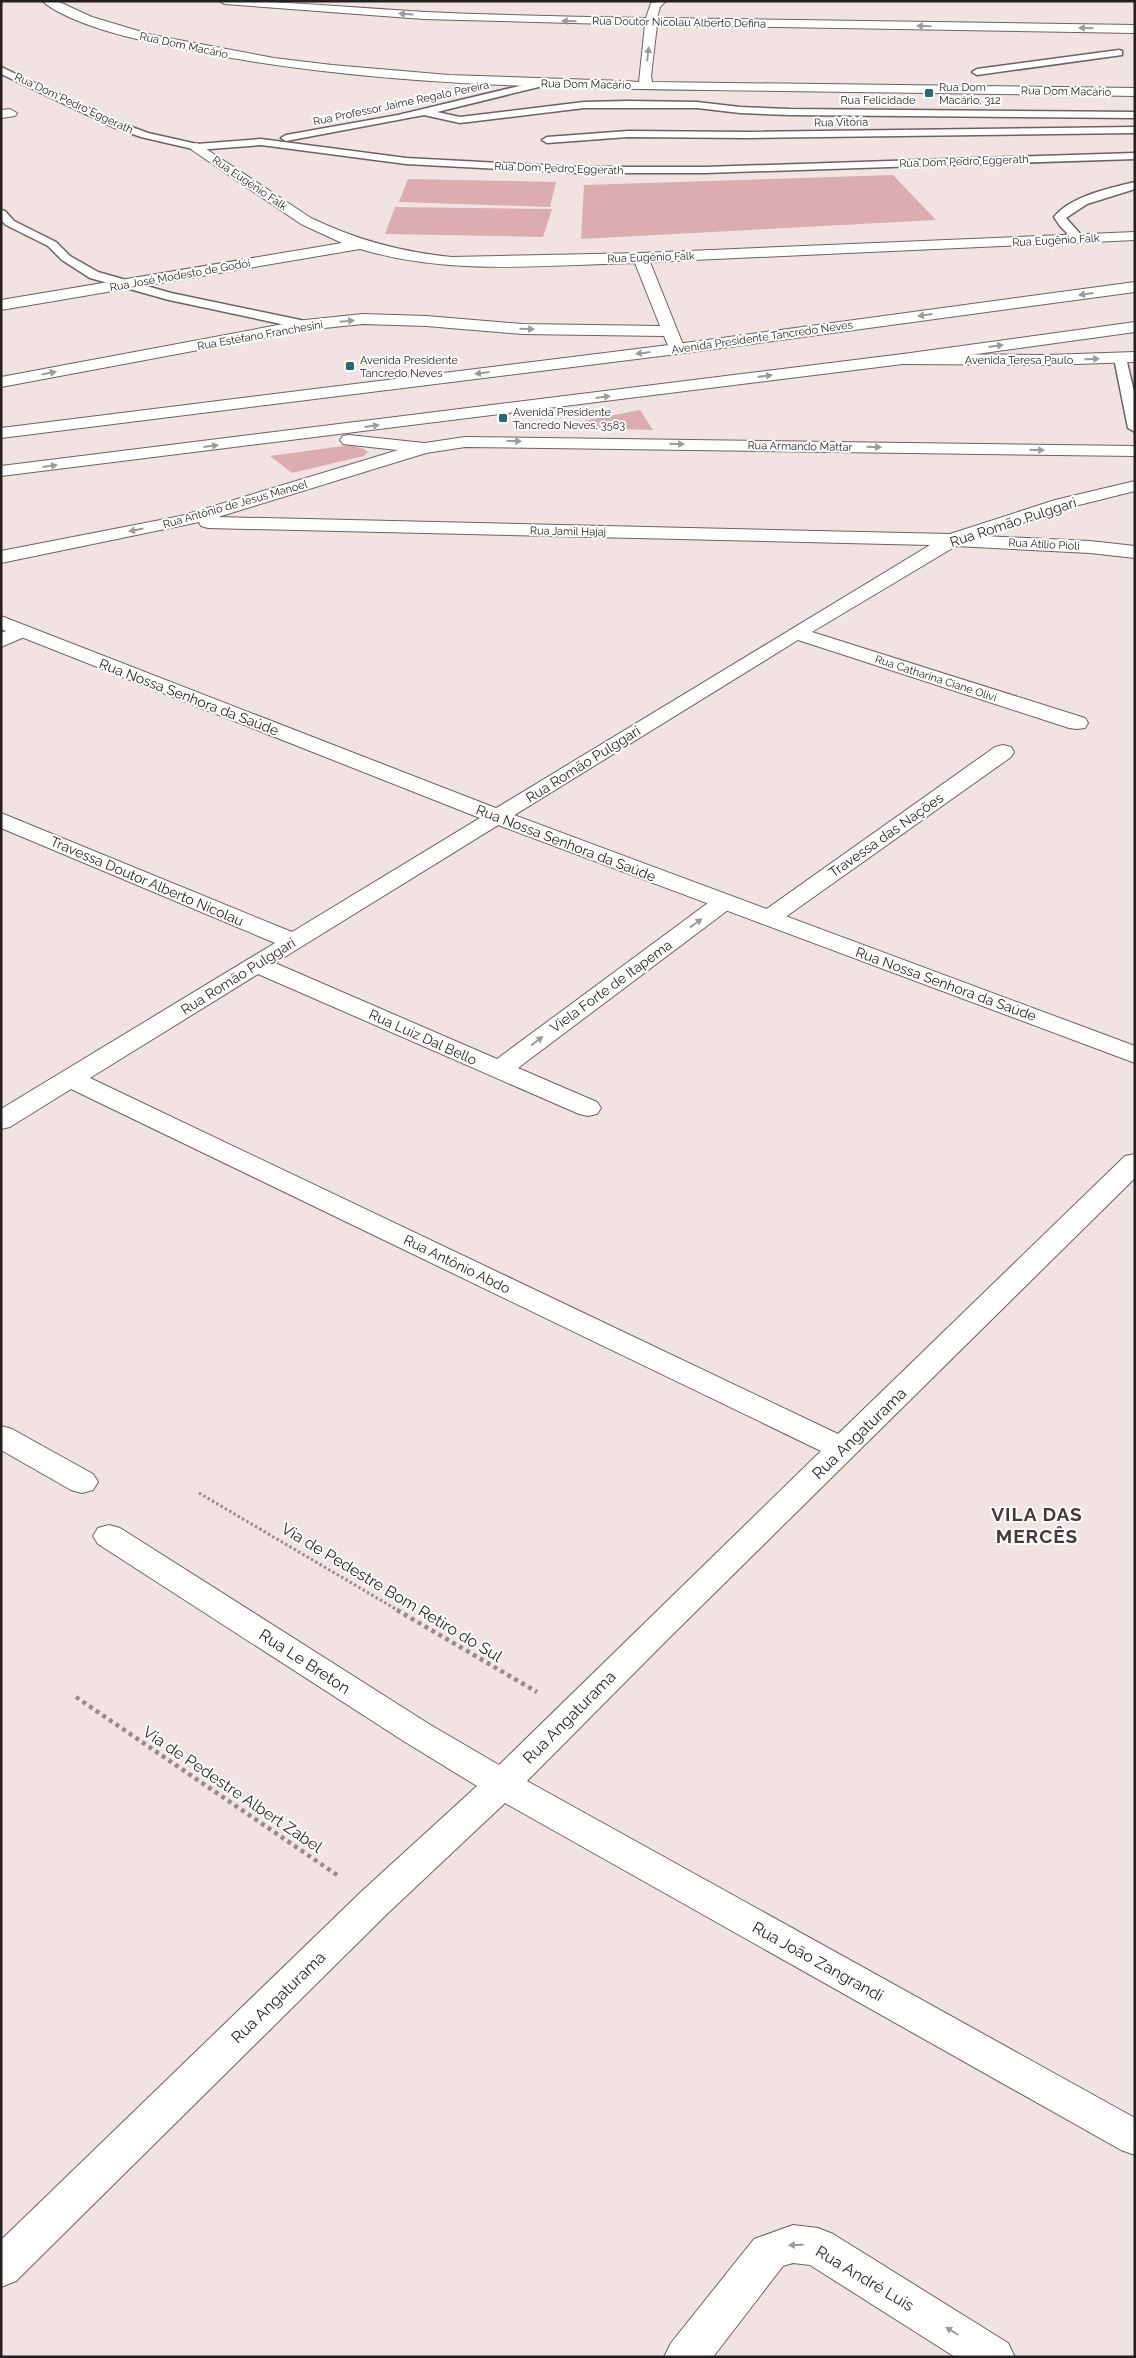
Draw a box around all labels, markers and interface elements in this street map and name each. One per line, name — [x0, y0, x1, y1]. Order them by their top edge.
one-way arrow — [398, 10, 414, 18]
street label: Rua Doutor Nicolau Alberto Defina — [592, 14, 766, 31]
one-way arrow — [560, 16, 576, 24]
one-way arrow — [915, 22, 931, 30]
one-way arrow — [1078, 24, 1094, 32]
street label: Rua Dom Macário — [138, 30, 230, 61]
one-way arrow — [644, 45, 652, 61]
street label: Rua Dom Pedro Eggerath — [12, 70, 135, 137]
street label: Rua Dom Macário — [541, 77, 632, 92]
street label: Rua Professor Jaime Regalo Pereira — [312, 78, 490, 129]
place label: Rua Dom Macário, 312 — [939, 81, 1001, 107]
street label: Rua Dom Macário — [1021, 84, 1112, 99]
marker: Rua Dom Macário, 312 — [923, 87, 935, 99]
street label: Rua Felicidade — [841, 94, 916, 107]
street label: Rua Vitória — [814, 116, 868, 129]
street label: Rua Dom Pedro Eggerath — [899, 153, 1029, 170]
street label: Rua Eugênio Falk — [210, 154, 290, 213]
street label: Rua Dom Pedro Eggerath — [494, 160, 624, 177]
street label: Rua Eugênio Falk — [1012, 232, 1100, 249]
street label: Rua Eugênio Falk — [607, 249, 695, 266]
street label: Rua José Modesto de Godói — [109, 257, 251, 294]
one-way arrow — [1078, 290, 1094, 298]
one-way arrow — [917, 312, 933, 320]
one-way arrow — [339, 317, 355, 325]
street label: Rua Estéfano Franchesini — [196, 318, 324, 353]
street label: Avenida Presidente Tancredo Neves — [671, 318, 854, 357]
one-way arrow — [519, 326, 535, 334]
one-way arrow — [988, 342, 1004, 350]
one-way arrow — [635, 349, 651, 357]
place label: Avenida Presidente Tancredo Neves — [360, 354, 459, 380]
street label: Avenida Teresa Paulo — [965, 354, 1074, 367]
one-way arrow — [1084, 355, 1100, 363]
marker: Avenida Presidente Tancredo Neves — [344, 360, 356, 372]
one-way arrow — [42, 368, 58, 376]
one-way arrow — [473, 369, 489, 377]
one-way arrow — [758, 372, 774, 380]
one-way arrow — [595, 392, 611, 400]
place label: Avenida Presidente Tancredo Neves, 3583 — [513, 406, 625, 432]
marker: Avenida Presidente Tancredo Neves, 3583 — [497, 412, 509, 424]
one-way arrow — [365, 422, 381, 430]
one-way arrow — [506, 438, 522, 446]
street label: Rua Armando Mattar — [747, 439, 853, 454]
one-way arrow — [669, 440, 685, 448]
one-way arrow — [203, 442, 219, 450]
one-way arrow — [866, 443, 882, 451]
one-way arrow — [1029, 446, 1045, 454]
one-way arrow — [42, 462, 58, 470]
street label: Rua Antônio de Jesus Manoel — [161, 478, 309, 531]
street label: Rua Romão Pulggari — [948, 494, 1078, 550]
street label: Rua Jamil Hajaj — [530, 524, 606, 539]
one-way arrow — [128, 527, 144, 535]
street label: Rua Atilio Pioli — [1008, 536, 1080, 553]
street label: Rua Catharina Ciane Olivi — [873, 653, 998, 704]
street label: Rua Nossa Senhora da Saúde — [97, 655, 281, 739]
street label: Rua Romão Pulggari — [523, 722, 643, 806]
street label: Travessa das Nações — [826, 789, 946, 880]
street label: Rua Nossa Senhora da Saúde — [474, 801, 658, 885]
street label: Travessa Doutor Alberto Nicolau — [48, 833, 246, 929]
one-way arrow — [689, 918, 703, 928]
street label: Rua Romão Pulggari — [178, 934, 298, 1018]
street label: Viela Forte de Itapema — [547, 936, 675, 1036]
street label: Rua Nossa Senhora da Saúde — [854, 944, 1038, 1024]
street label: Rua Luiz Dal Bello — [367, 1006, 479, 1068]
one-way arrow — [530, 1035, 543, 1046]
street label: Rua Antônio Abdo — [401, 1231, 513, 1297]
street label: Rua Angaturama — [808, 1384, 910, 1483]
district label: VILA DAS MERCÊS — [991, 1503, 1083, 1547]
street label: Via de Pedestre Bom Retiro do Sul — [278, 1519, 506, 1666]
street label: Rua Le Breton — [256, 1625, 354, 1698]
street label: Rua Angaturama — [519, 1667, 620, 1768]
street label: Via de Pedestre Albert Zabel — [139, 1722, 327, 1857]
street label: Rua João Zangrandi — [749, 1918, 887, 2005]
street label: Rua Angaturama — [227, 1948, 329, 2047]
one-way arrow — [788, 2242, 804, 2250]
street label: Rua André Luis — [812, 2242, 917, 2315]
one-way arrow — [945, 2326, 959, 2336]

